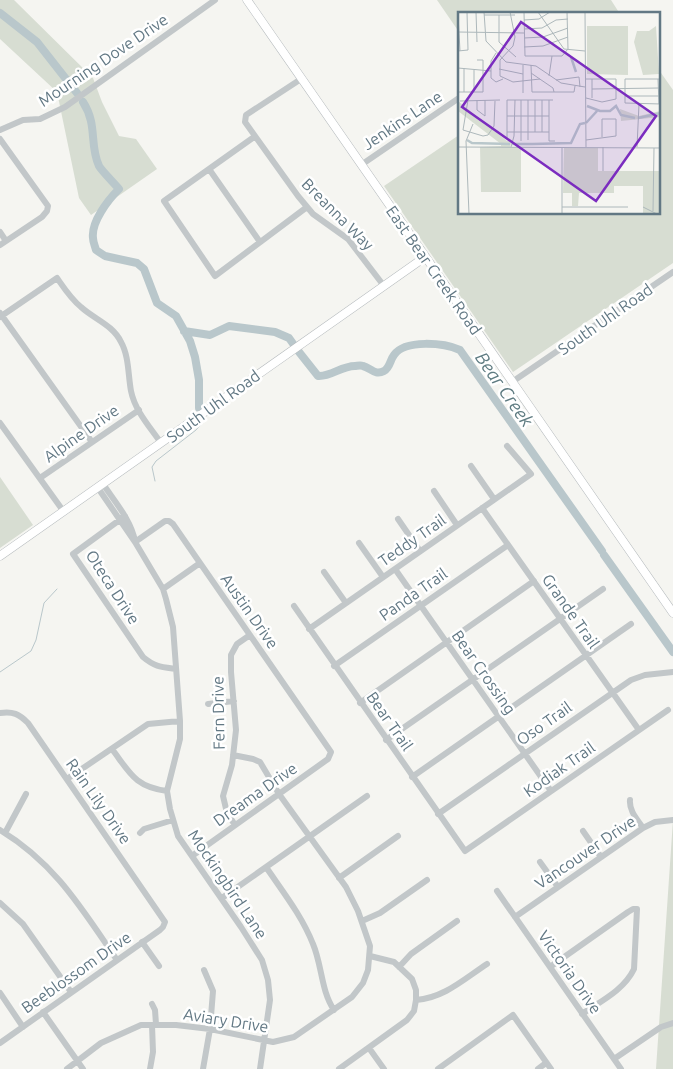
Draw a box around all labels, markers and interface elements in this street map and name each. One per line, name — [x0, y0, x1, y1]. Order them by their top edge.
street label: Mourning Dove Drive — [35, 10, 171, 110]
inset map — [458, 12, 660, 215]
street label: Jenkins Lane — [359, 87, 445, 153]
street label: Breanna Way — [298, 174, 378, 254]
street label: East Bear Creek Road — [383, 202, 485, 338]
street label: South Uhl Road — [554, 280, 656, 358]
water label: Bear Creek — [472, 348, 538, 431]
street label: South Uhl Road — [163, 366, 263, 446]
street label: Alpine Drive — [40, 401, 122, 465]
street label: Teddy Trail — [375, 510, 449, 570]
street label: Oteca Drive — [82, 547, 144, 627]
street label: Panda Trail — [376, 564, 450, 624]
street label: Austin Drive — [218, 570, 282, 652]
street label: Grande Trail — [539, 570, 603, 652]
street label: Bear Crossing — [448, 627, 520, 717]
street label: Fern Drive — [208, 676, 228, 750]
street label: Bear Trail — [363, 688, 417, 754]
street label: Oso Trail — [513, 698, 575, 748]
street label: Kodiak Trail — [520, 738, 598, 800]
street label: Rain Lily Drive — [63, 755, 135, 847]
street label: Dreama Drive — [210, 759, 300, 829]
street label: Vancouver Drive — [531, 812, 639, 892]
street label: Mockingbird Lane — [185, 826, 271, 942]
street label: Victoria Drive — [535, 927, 605, 1017]
street label: Beeblossom Drive — [18, 928, 134, 1016]
street label: Aviary Drive — [182, 1004, 270, 1036]

